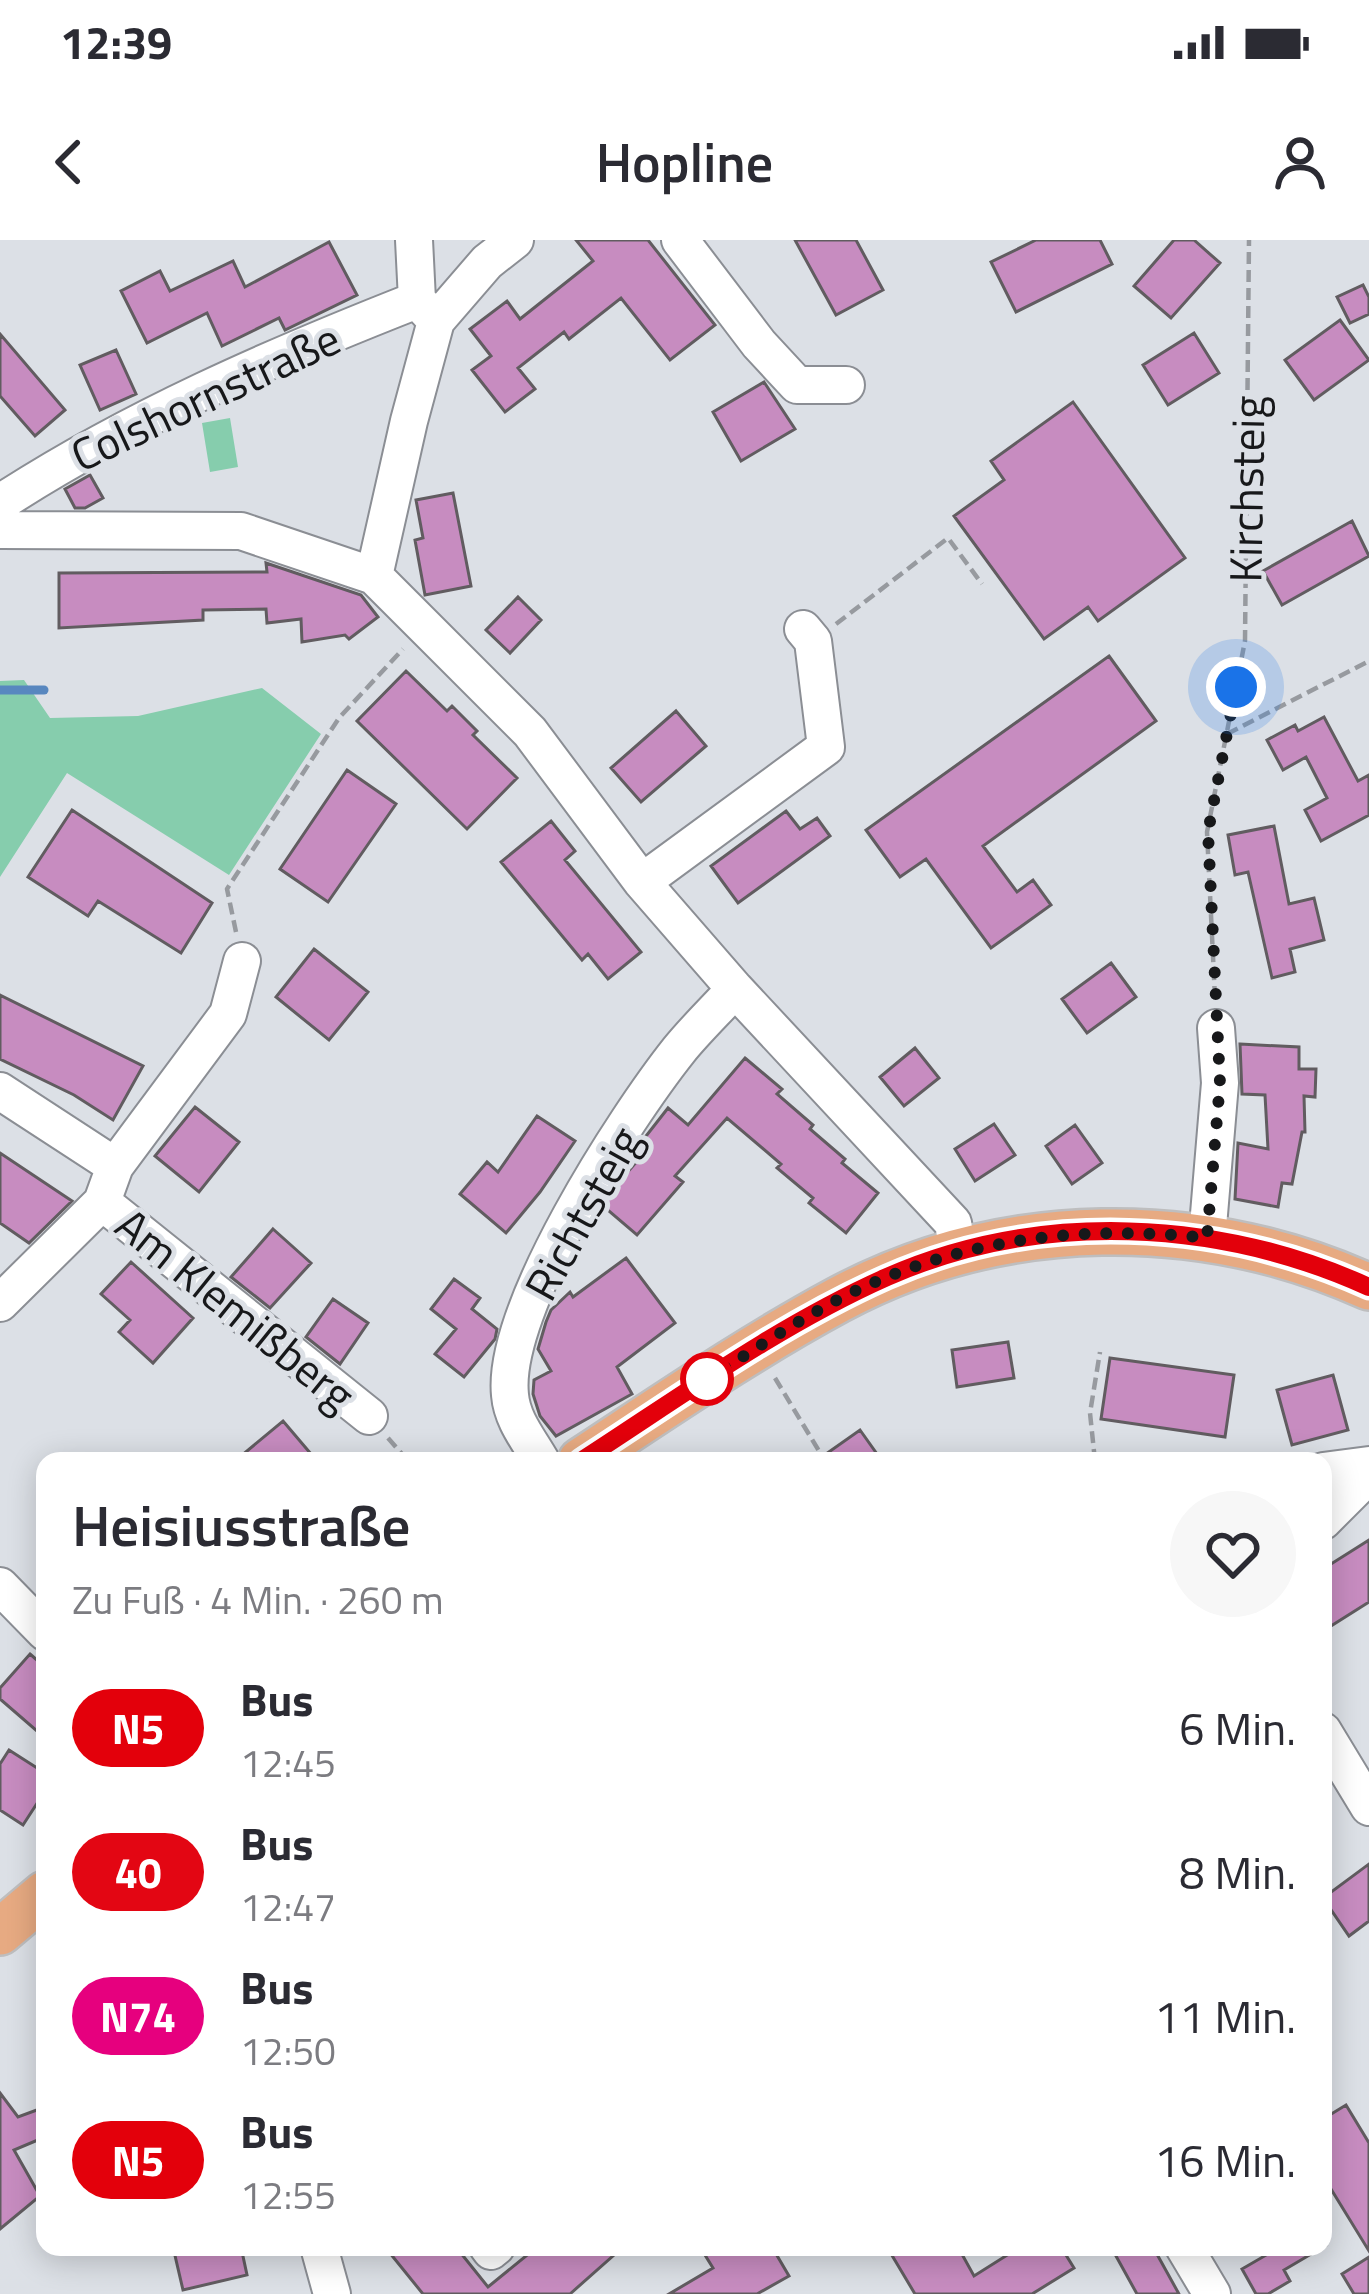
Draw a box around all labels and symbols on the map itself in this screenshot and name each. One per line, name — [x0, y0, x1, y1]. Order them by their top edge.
street label: Colshornstraße — [59, 304, 351, 488]
street label: Kirchsteig — [1210, 395, 1282, 583]
your location — [1206, 657, 1266, 717]
street label: Richtsteig — [506, 1114, 658, 1312]
street label: Am Klemißberg — [101, 1191, 371, 1427]
unlabelled marker — [682, 1354, 732, 1404]

